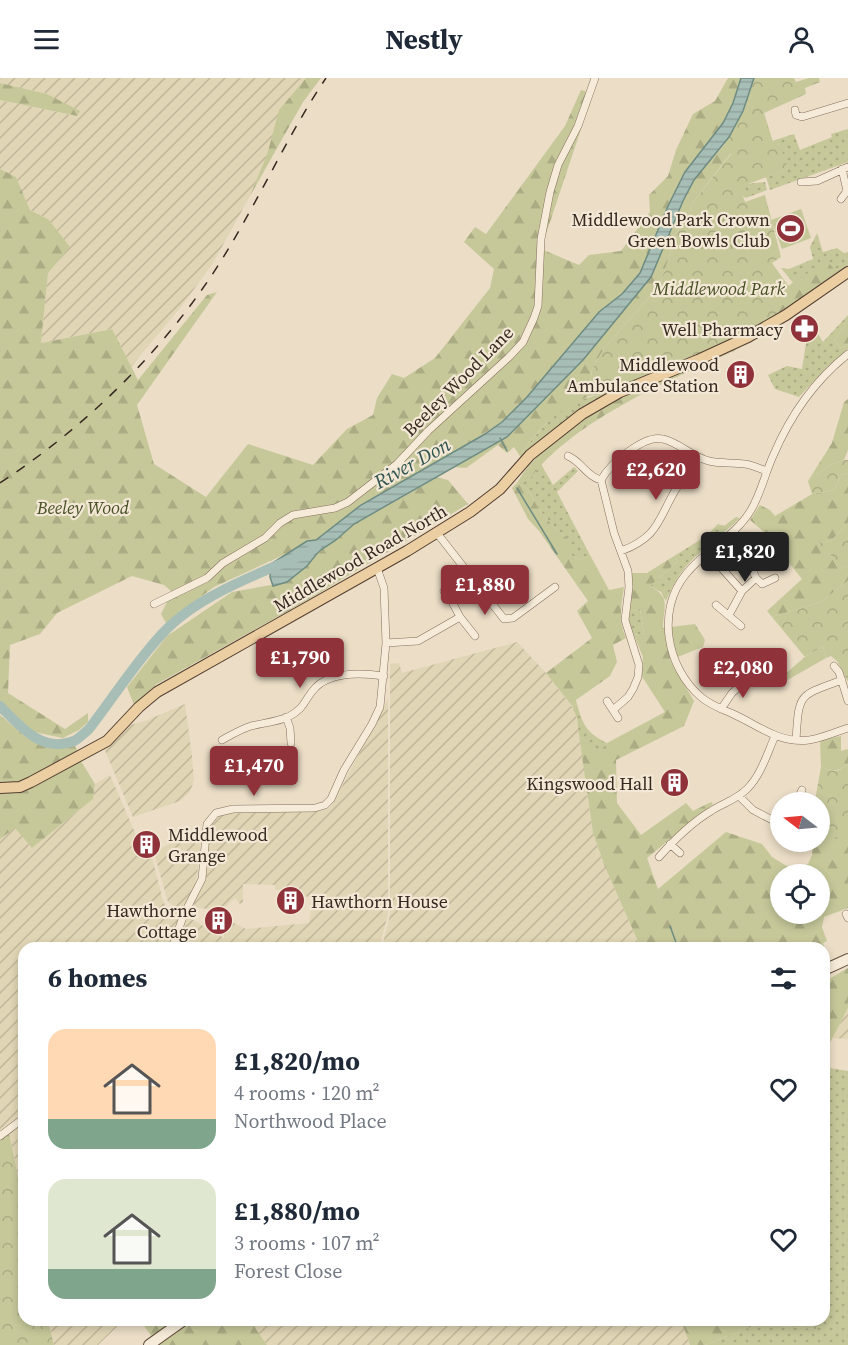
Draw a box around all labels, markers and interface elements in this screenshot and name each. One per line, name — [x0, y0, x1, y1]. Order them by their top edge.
text: Nestly — [385, 21, 463, 58]
icon: menu — [30, 23, 63, 56]
icon: person — [785, 23, 818, 56]
place label: Middlewood Park Crown Green Bowls Club — [572, 207, 770, 253]
sports icon: Middlewood Park Crown Green Bowls Club — [775, 213, 807, 245]
park label: Middlewood Park — [652, 276, 786, 301]
pharmacy icon: Well Pharmacy — [788, 313, 820, 345]
place label: Well Pharmacy — [662, 317, 784, 342]
street label: Beeley Wood Lane — [397, 320, 519, 442]
place label: Middlewood Ambulance Station — [567, 352, 719, 398]
building icon: Middlewood Ambulance Station — [724, 358, 756, 390]
water label: River Don — [368, 430, 456, 496]
pin: £2,620 — [607, 450, 705, 501]
text: £2,620 — [626, 455, 686, 483]
park label: Beeley Wood — [36, 495, 130, 520]
street label: Middlewood Road North — [269, 498, 451, 618]
pin: £1,820 — [696, 532, 794, 583]
text: £1,820 — [715, 537, 775, 565]
pin: £1,880 — [436, 565, 534, 616]
text: £1,880 — [455, 570, 515, 598]
pin: £1,790 — [251, 638, 349, 689]
text: £1,790 — [270, 643, 330, 671]
pin: £2,080 — [694, 648, 792, 699]
text: £2,080 — [713, 653, 773, 681]
pin: £1,470 — [205, 746, 303, 797]
text: £1,470 — [224, 751, 284, 779]
building icon: Kingswood Hall — [658, 767, 690, 799]
place label: Kingswood Hall — [526, 771, 653, 796]
north arrow — [770, 792, 830, 852]
map controls — [770, 792, 830, 924]
place label: Middlewood Grange — [168, 822, 268, 868]
building icon: Middlewood Grange — [131, 828, 163, 860]
button: locate — [770, 864, 830, 924]
building icon: Hawthorn House — [274, 885, 306, 917]
place label: Hawthorn House — [311, 889, 448, 914]
place label: Hawthorne Cottage — [106, 898, 197, 944]
building icon: Hawthorne Cottage — [202, 904, 234, 936]
text: 6 homes — [48, 960, 147, 996]
icon: filters — [767, 962, 800, 995]
text: £1,820/mo — [234, 1043, 360, 1079]
icon: home — [96, 1053, 168, 1125]
icon: heart — [767, 1073, 800, 1106]
text: 4 rooms · 120 m² — [234, 1079, 380, 1107]
text: Northwood Place — [234, 1107, 387, 1135]
text: £1,880/mo — [234, 1193, 360, 1229]
icon: home — [96, 1203, 168, 1275]
icon: heart — [767, 1223, 800, 1256]
text: 3 rooms · 107 m² — [234, 1229, 380, 1257]
text: Forest Close — [234, 1257, 342, 1285]

